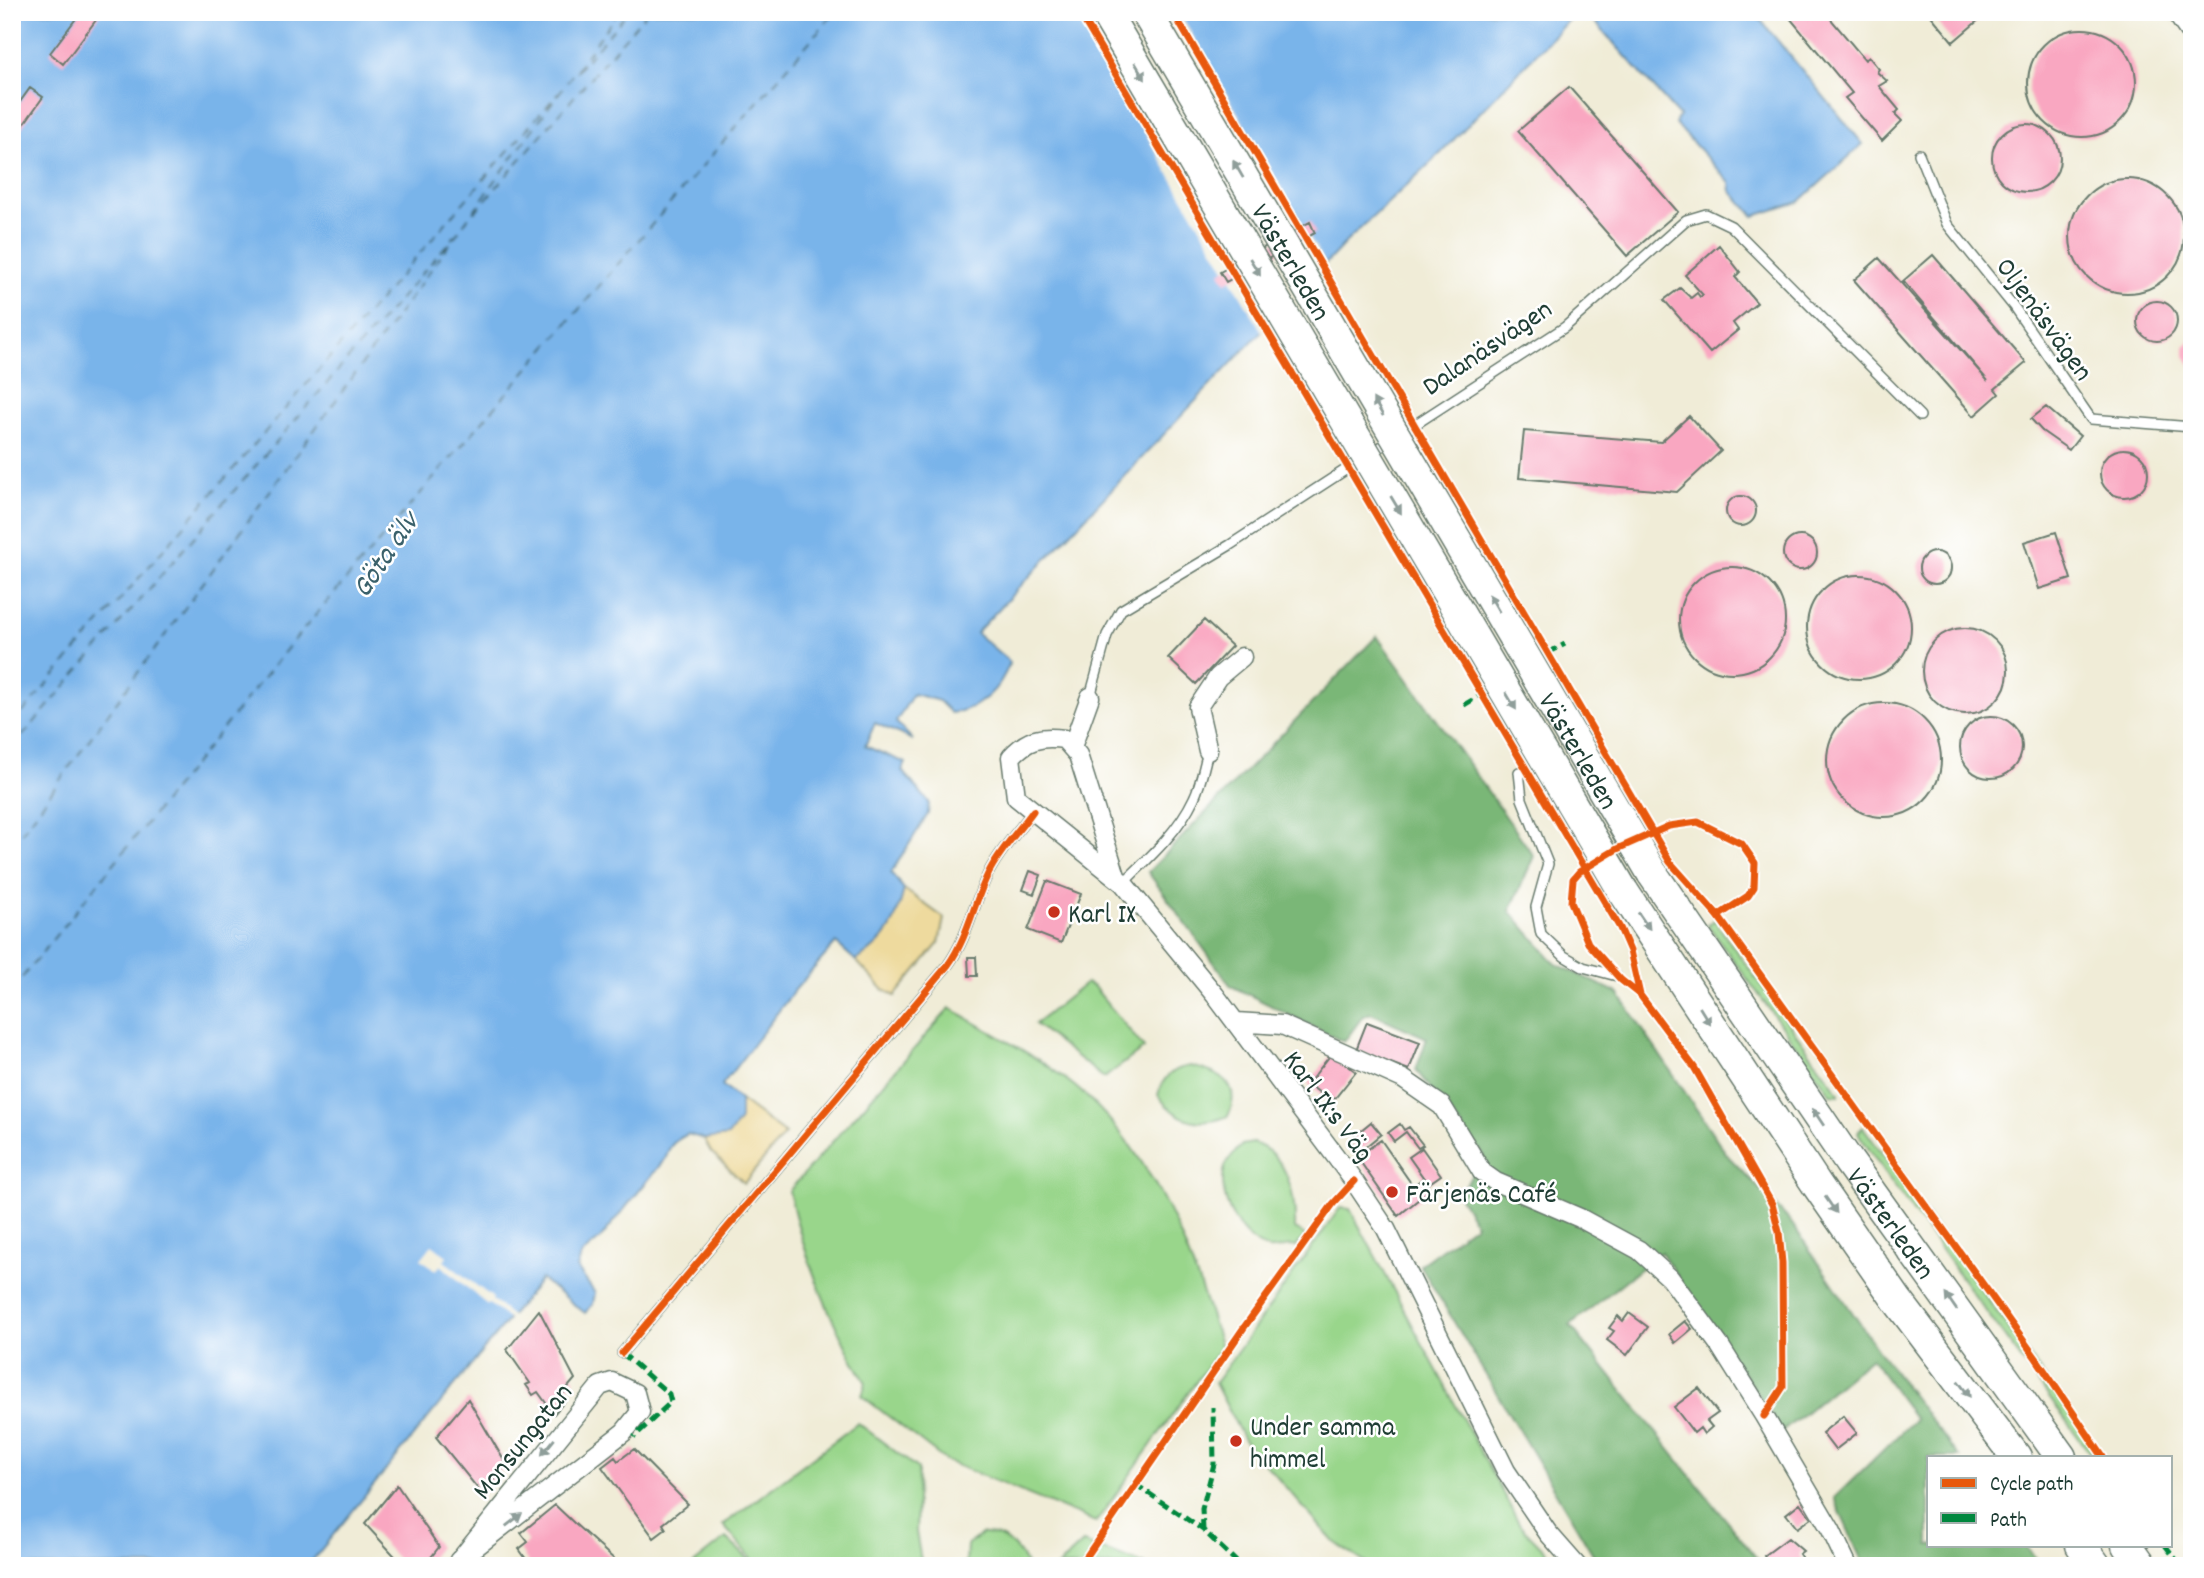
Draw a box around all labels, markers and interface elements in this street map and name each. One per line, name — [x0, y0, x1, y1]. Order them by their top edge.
one-way arrow — [1133, 61, 1145, 81]
one-way arrow — [1232, 159, 1244, 178]
street label: Västerleden — [1238, 198, 1338, 330]
street label: Oljenäsvägen — [1983, 251, 2101, 391]
one-way arrow — [1249, 257, 1261, 277]
street label: Dalanäsvägen — [1416, 292, 1562, 408]
one-way arrow — [1372, 397, 1384, 416]
one-way arrow — [1389, 496, 1402, 515]
water label: Göta älv — [343, 502, 434, 608]
one-way arrow — [1488, 593, 1500, 613]
street label: Västerleden — [1525, 686, 1626, 819]
one-way arrow — [1505, 692, 1517, 711]
place label: Karl IX — [1068, 897, 1136, 937]
marker: Karl IX — [1046, 904, 1062, 920]
one-way arrow — [1637, 912, 1651, 930]
one-way arrow — [1698, 1006, 1711, 1025]
street label: Karl IX:s Väg — [1271, 1044, 1381, 1172]
one-way arrow — [1811, 1108, 1825, 1126]
street label: Västerleden — [1834, 1161, 1942, 1290]
place label: Färjenäs Café — [1406, 1177, 1557, 1217]
marker: Färjenäs Café — [1384, 1184, 1400, 1200]
one-way arrow — [1824, 1196, 1838, 1214]
one-way arrow — [1944, 1293, 1958, 1311]
street label: Monsungatan — [465, 1376, 585, 1510]
one-way arrow — [1957, 1380, 1971, 1398]
place label: Under samma himmel — [1250, 1410, 1396, 1482]
marker: Under samma himmel — [1228, 1433, 1244, 1449]
one-way arrow — [542, 1438, 556, 1456]
legend — [1927, 1456, 2172, 1546]
text: Cycle path — [1990, 1471, 2073, 1501]
text: Path — [1990, 1507, 2027, 1537]
one-way arrow — [505, 1513, 523, 1528]

